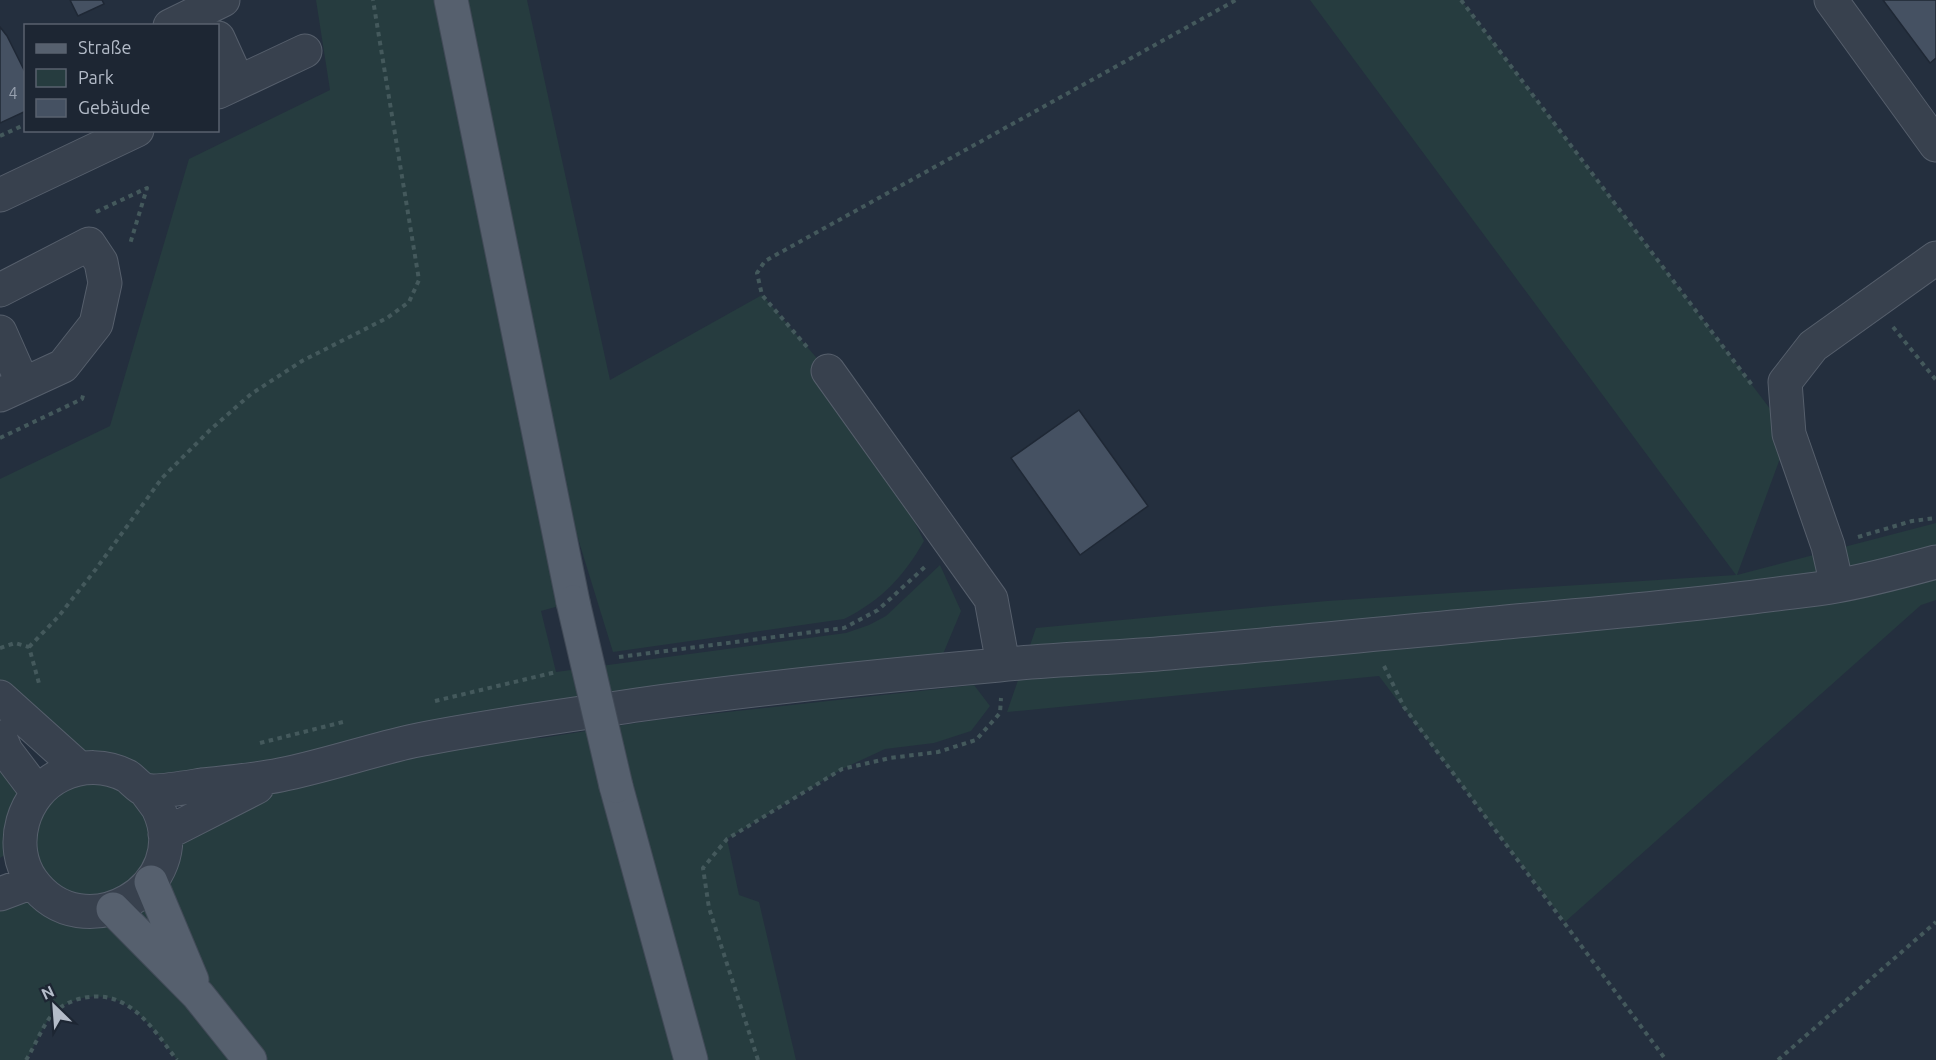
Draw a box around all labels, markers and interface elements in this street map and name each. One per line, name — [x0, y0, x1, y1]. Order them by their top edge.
legend — [24, 24, 219, 132]
text: Straße — [78, 37, 131, 57]
text: Park — [78, 67, 114, 87]
house number: 4 — [8, 84, 18, 102]
text: Gebäude — [78, 97, 150, 117]
north arrow — [24, 976, 84, 1036]
text: N — [38, 982, 57, 1003]

